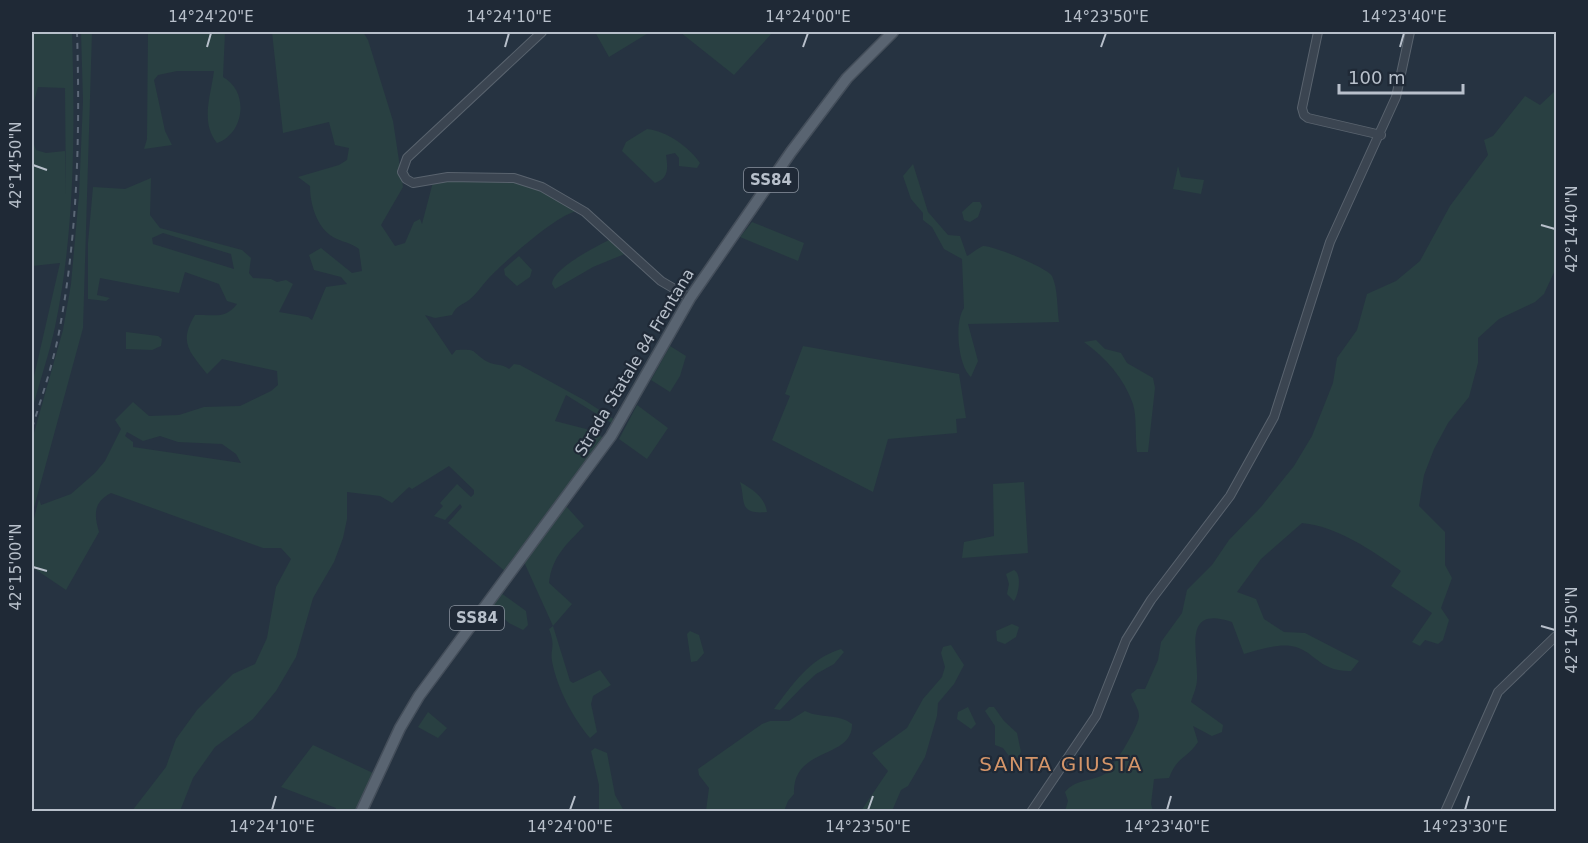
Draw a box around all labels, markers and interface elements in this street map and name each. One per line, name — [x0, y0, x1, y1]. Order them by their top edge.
text: 14°24'20"E — [168, 8, 254, 26]
text: 14°24'10"E — [466, 8, 552, 26]
text: 14°24'00"E — [765, 8, 851, 26]
text: 14°23'50"E — [1063, 8, 1149, 26]
text: 14°23'40"E — [1361, 8, 1447, 26]
scale bar — [1339, 57, 1464, 95]
text: 100 m — [1348, 67, 1406, 88]
text: 42°14'50"N — [7, 121, 25, 209]
road number: SS84 — [744, 168, 798, 192]
text: 42°14'40"N — [1563, 185, 1581, 273]
street label: Strada Statale 84 Frentana — [571, 265, 698, 459]
text: 42°15'00"N — [7, 523, 25, 611]
text: 42°14'50"N — [1563, 586, 1581, 674]
road number: SS84 — [450, 606, 504, 630]
district label: SANTA GIUSTA — [979, 752, 1143, 776]
text: 14°24'10"E — [229, 818, 315, 836]
text: 14°24'00"E — [527, 818, 613, 836]
text: 14°23'50"E — [825, 818, 911, 836]
text: 14°23'40"E — [1124, 818, 1210, 836]
text: 14°23'30"E — [1422, 818, 1508, 836]

